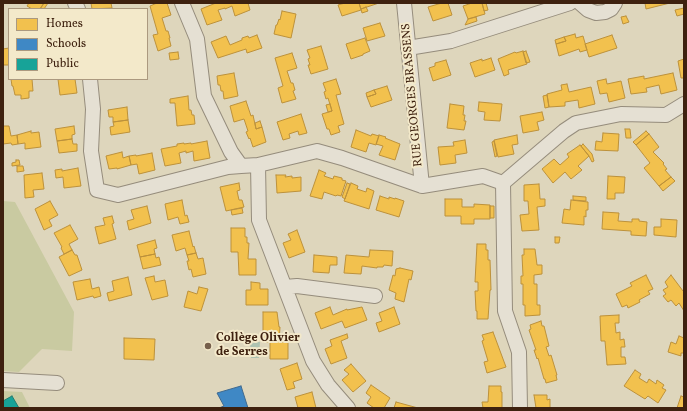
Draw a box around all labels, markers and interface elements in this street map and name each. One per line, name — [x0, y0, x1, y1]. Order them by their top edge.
legend — [8, 8, 148, 80]
text: Homes — [46, 16, 83, 32]
street label: RUE GEORGES BRASSENS — [400, 23, 426, 167]
text: Schools — [46, 36, 86, 52]
text: Public — [46, 56, 79, 72]
place label: Collège Olivier de Serres — [216, 332, 300, 360]
marker: Collège Olivier de Serres — [203, 341, 213, 351]

